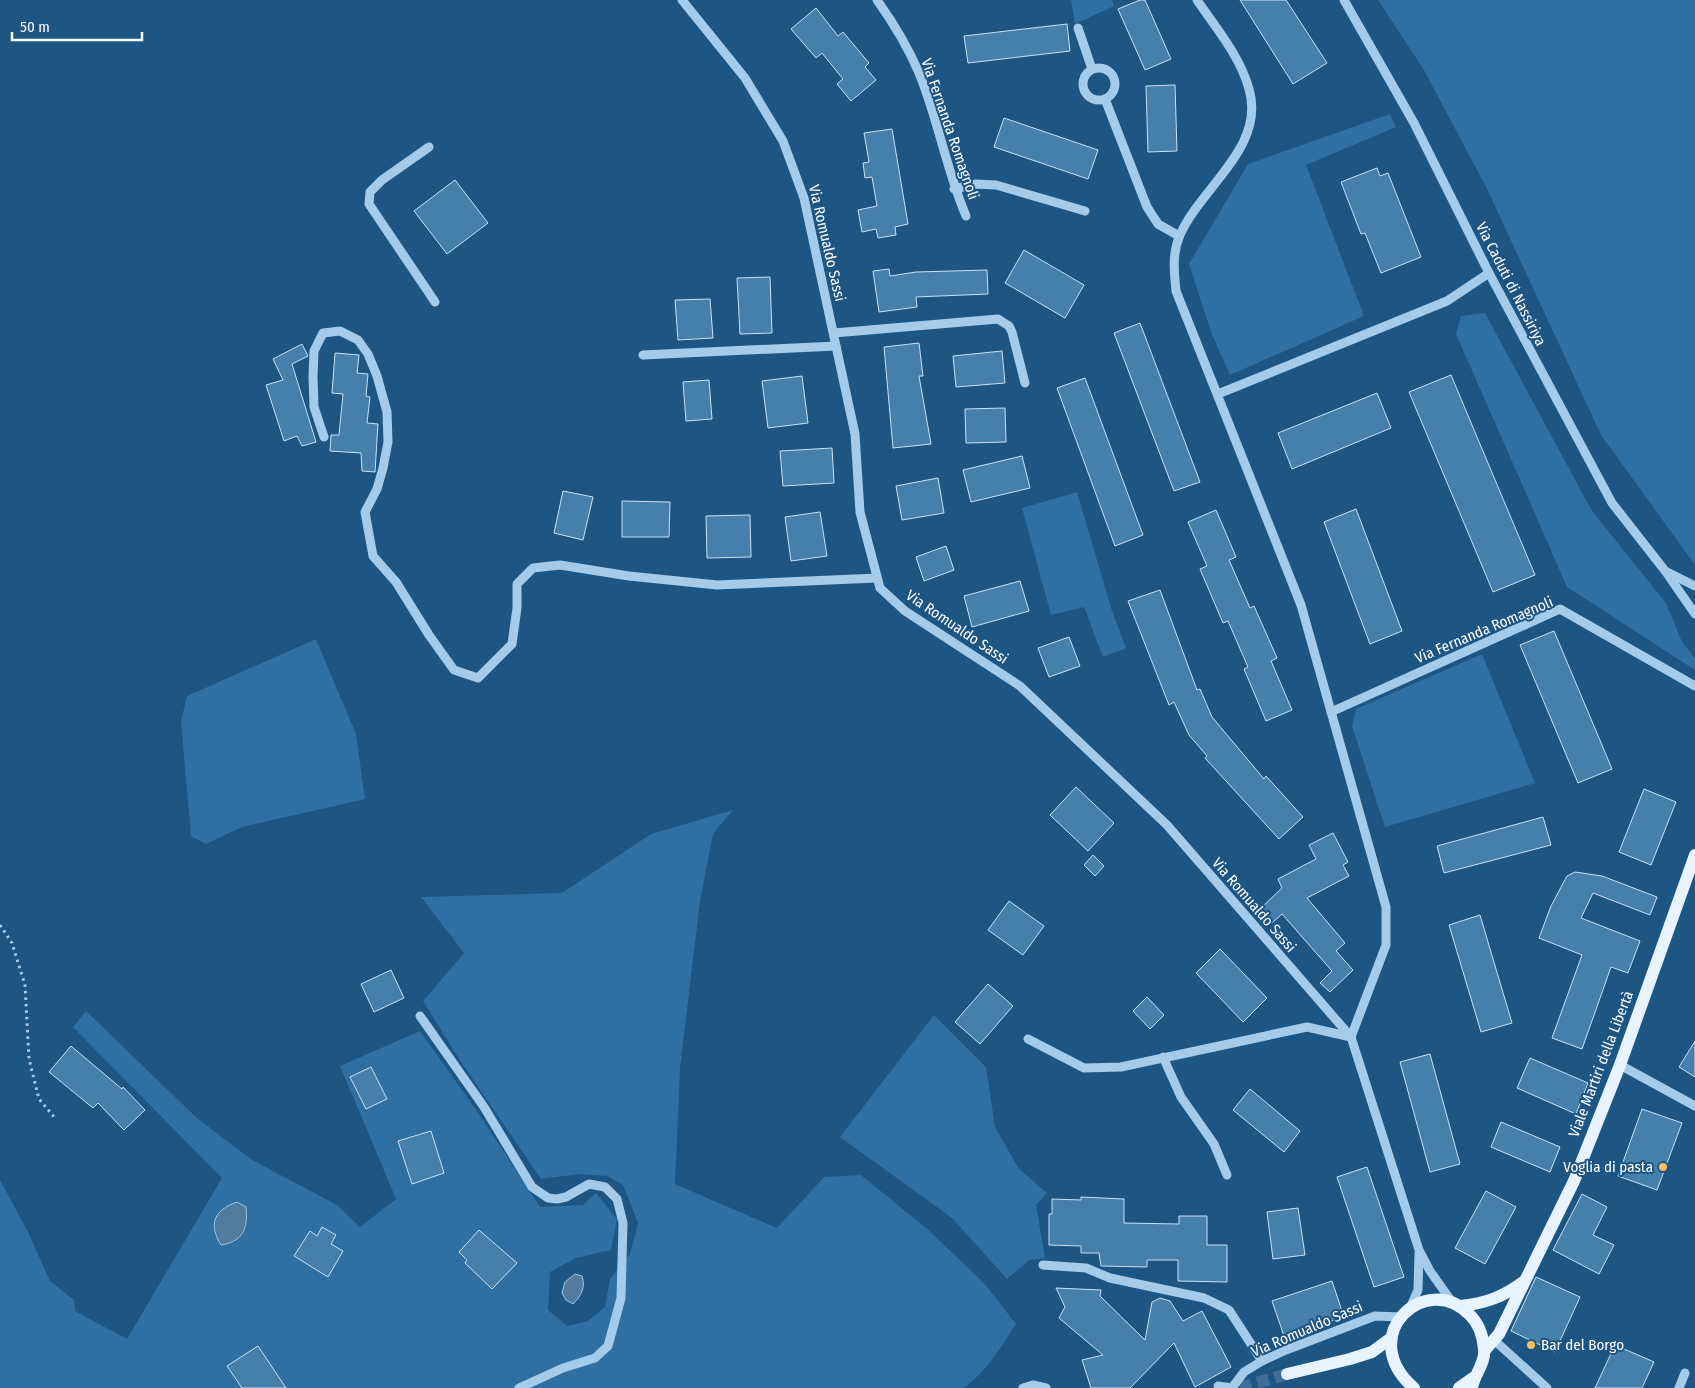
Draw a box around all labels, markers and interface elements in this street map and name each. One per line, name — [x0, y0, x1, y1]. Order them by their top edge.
scale bar — [12, 10, 142, 42]
text: 50 m — [20, 18, 50, 36]
street label: Via Fernanda Romagnoli — [917, 56, 983, 202]
street label: Via Romualdo Sassi — [805, 183, 849, 303]
street label: Via Caduti di Nassiriya — [1472, 219, 1550, 349]
street label: Via Romualdo Sassi — [903, 586, 1011, 668]
street label: Via Fernanda Romagnoli — [1412, 593, 1556, 667]
street label: Via Romualdo Sassi — [1208, 854, 1300, 956]
street label: Viale Martiri della Libertà — [1565, 988, 1637, 1140]
place label: Voglia di pasta — [1563, 1158, 1653, 1176]
marker: Voglia di pasta — [1657, 1161, 1669, 1173]
street label: Via Romualdo Sassi — [1249, 1297, 1365, 1361]
place label: Bar del Borgo — [1541, 1336, 1624, 1354]
marker: Bar del Borgo — [1525, 1339, 1537, 1351]

